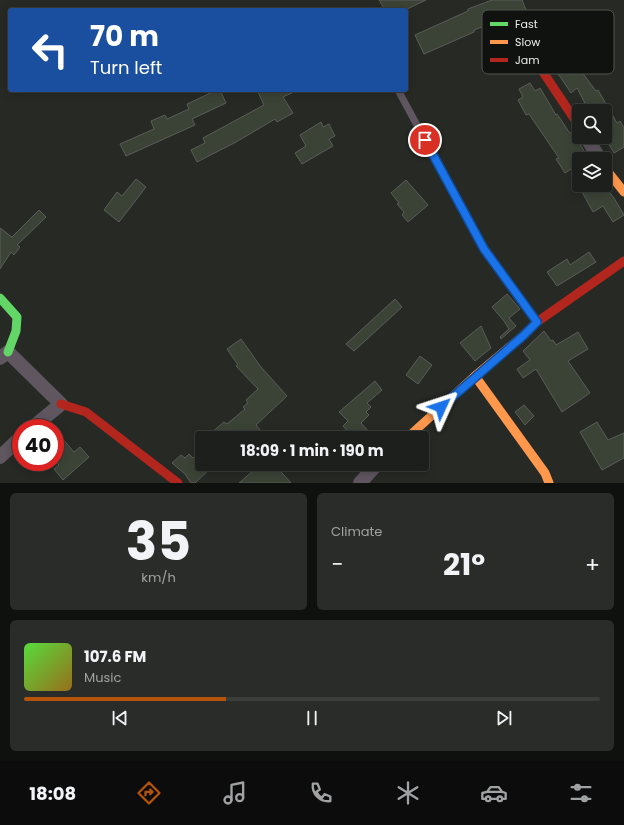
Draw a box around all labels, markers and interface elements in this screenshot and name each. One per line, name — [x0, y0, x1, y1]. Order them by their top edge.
legend — [482, 10, 614, 74]
text: Fast — [515, 16, 538, 32]
text: 70 m — [90, 17, 159, 56]
icon: left — [24, 24, 76, 76]
text: Slow — [515, 34, 540, 50]
text: Jam — [515, 52, 540, 68]
text: Turn left — [90, 55, 162, 80]
map controls — [572, 104, 612, 192]
button: search — [572, 104, 612, 144]
pin — [408, 123, 442, 157]
icon: arrive — [414, 129, 436, 151]
button: layers — [572, 152, 612, 192]
position arrow — [420, 386, 462, 428]
speed limit sign: 40 — [12, 419, 64, 471]
text: 18:09 · 1 min · 190 m — [240, 440, 384, 461]
text: 35 — [126, 505, 191, 578]
text: Climate — [331, 522, 382, 541]
text: 21° — [443, 543, 485, 586]
text: − — [331, 549, 343, 580]
text: + — [585, 549, 600, 580]
text: km/h — [141, 568, 176, 587]
text: 107.6 FM — [84, 646, 146, 667]
text: Music — [84, 668, 121, 687]
icon: previous — [109, 707, 131, 729]
icon: pause — [301, 707, 323, 729]
icon: next — [493, 707, 515, 729]
icon: directions — [135, 779, 163, 807]
icon: music — [221, 779, 249, 807]
icon: phone — [307, 779, 335, 807]
icon: climate — [394, 779, 422, 807]
icon: car — [480, 779, 508, 807]
icon: filters — [567, 779, 595, 807]
text: 18:08 — [29, 781, 76, 806]

